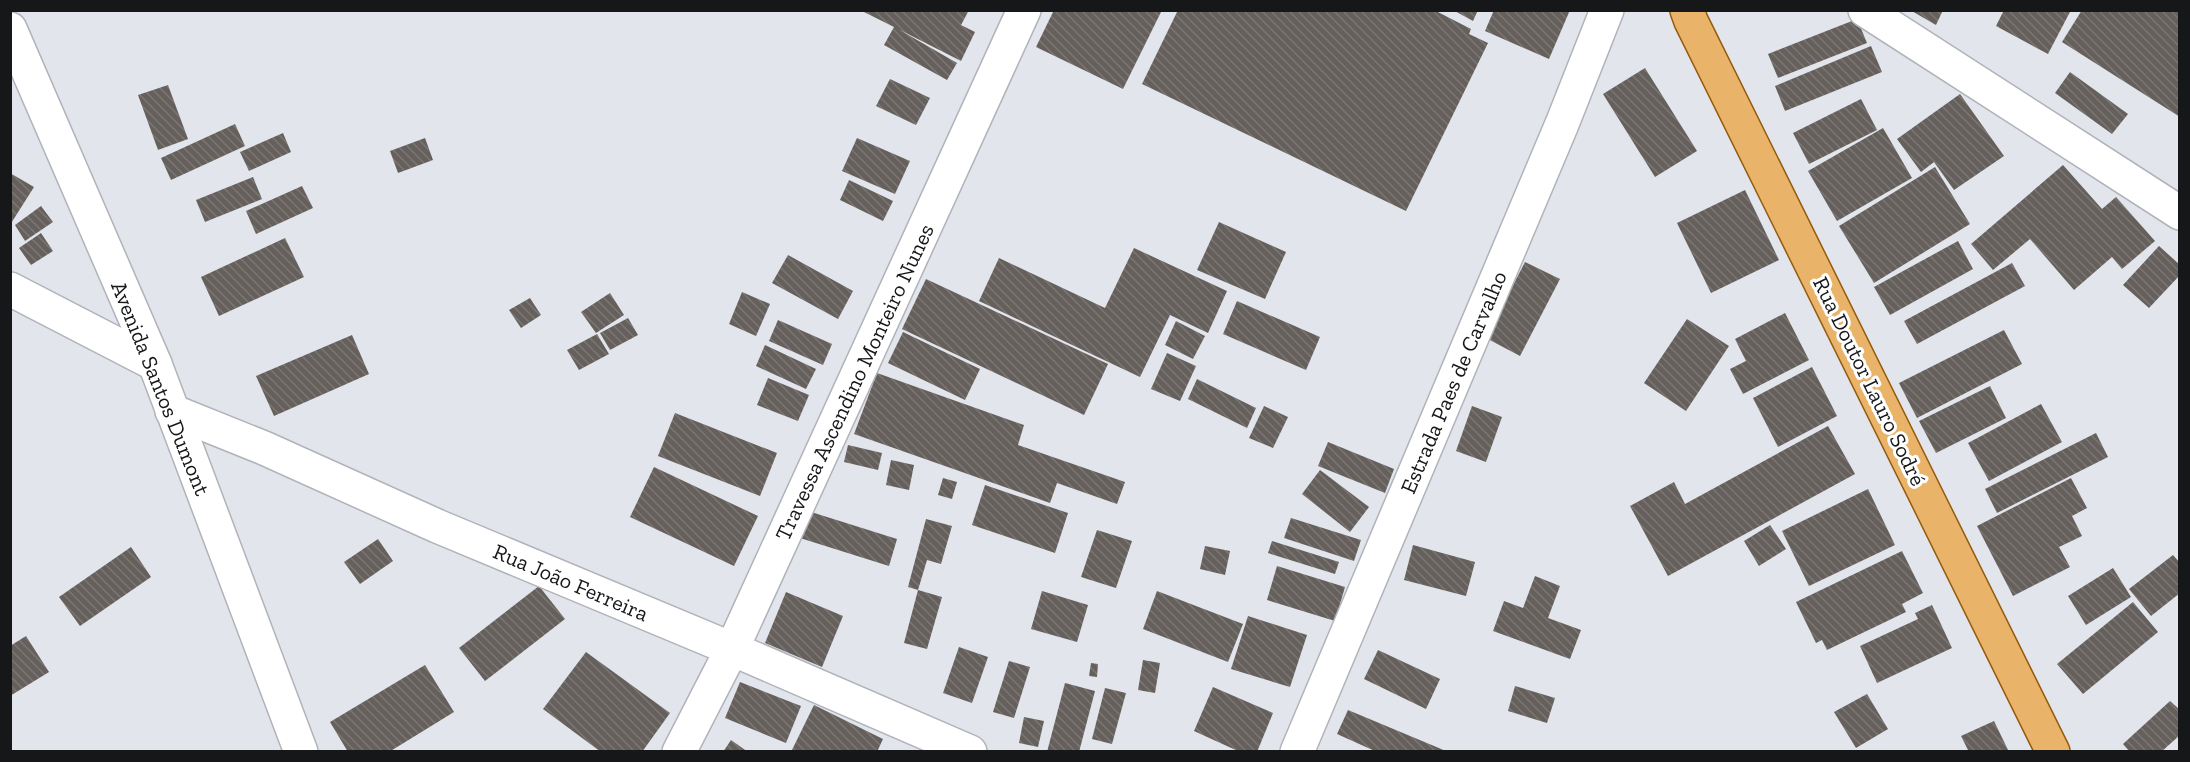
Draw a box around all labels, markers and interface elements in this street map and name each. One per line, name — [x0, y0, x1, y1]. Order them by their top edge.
street label: Travessa Ascendino Monteiro Nunes — [769, 220, 940, 545]
street label: Estrada Paes de Carvalho — [1394, 267, 1513, 498]
street label: Rua Doutor Lauro Sodré — [1807, 272, 1932, 490]
street label: Avenida Santos Dumont — [105, 277, 216, 500]
street label: Rua João Ferreira — [489, 538, 653, 627]

